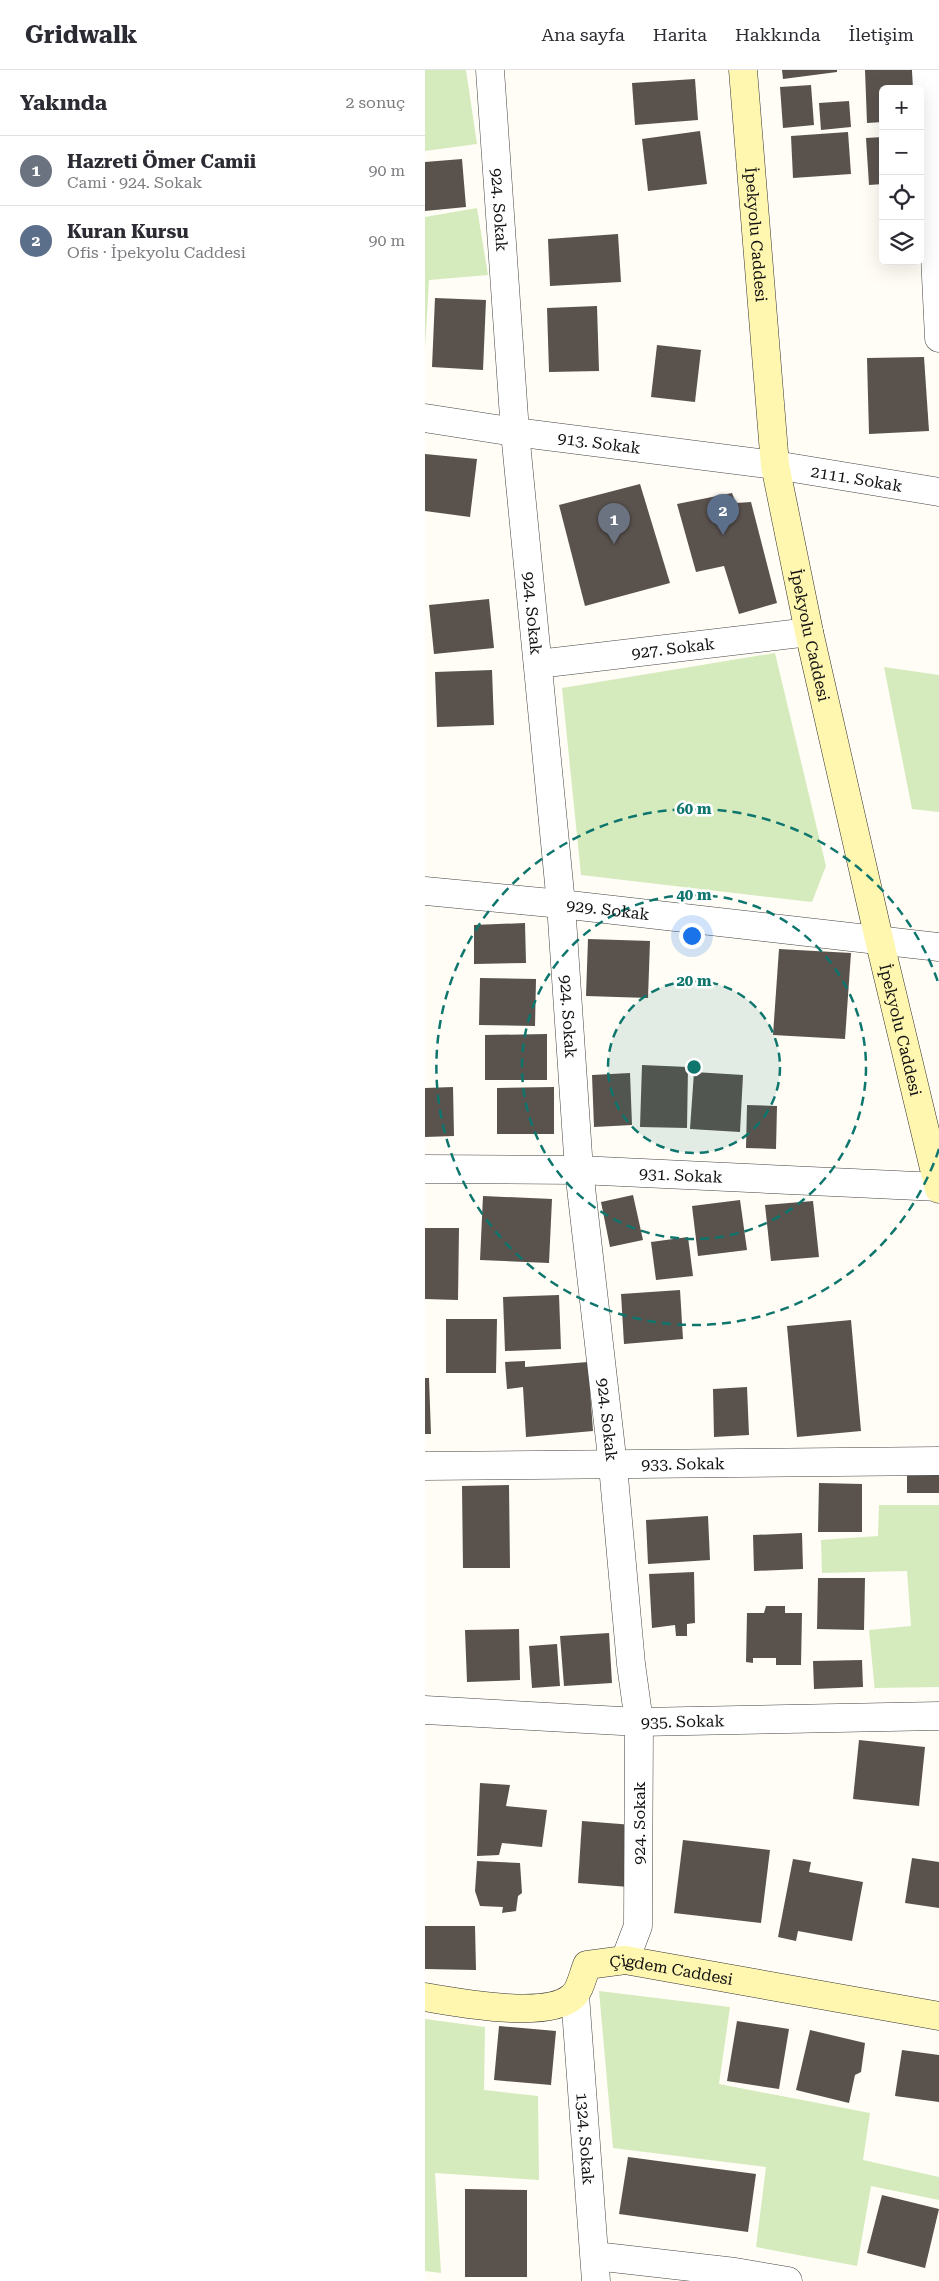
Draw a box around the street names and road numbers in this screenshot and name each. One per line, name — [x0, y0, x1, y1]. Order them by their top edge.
street label: İpekyolu Caddesi — [741, 166, 771, 303]
street label: 924. Sokak — [487, 167, 512, 252]
street label: 913. Sokak — [557, 429, 642, 458]
street label: 2111. Sokak — [809, 462, 904, 496]
street label: İpekyolu Caddesi — [786, 567, 834, 703]
street label: 924. Sokak — [519, 571, 546, 656]
street label: 927. Sokak — [631, 634, 716, 663]
street label: 929. Sokak — [565, 896, 651, 924]
street label: İpekyolu Caddesi — [875, 962, 925, 1098]
street label: 924. Sokak — [556, 974, 580, 1059]
street label: 931. Sokak — [639, 1164, 723, 1187]
street label: 924. Sokak — [593, 1377, 621, 1462]
street label: 933. Sokak — [641, 1454, 725, 1474]
street label: 935. Sokak — [641, 1711, 725, 1732]
street label: 924. Sokak — [630, 1781, 649, 1865]
street label: Çigdem Caddesi — [608, 1951, 734, 1989]
street label: 1324. Sokak — [572, 2092, 598, 2185]

